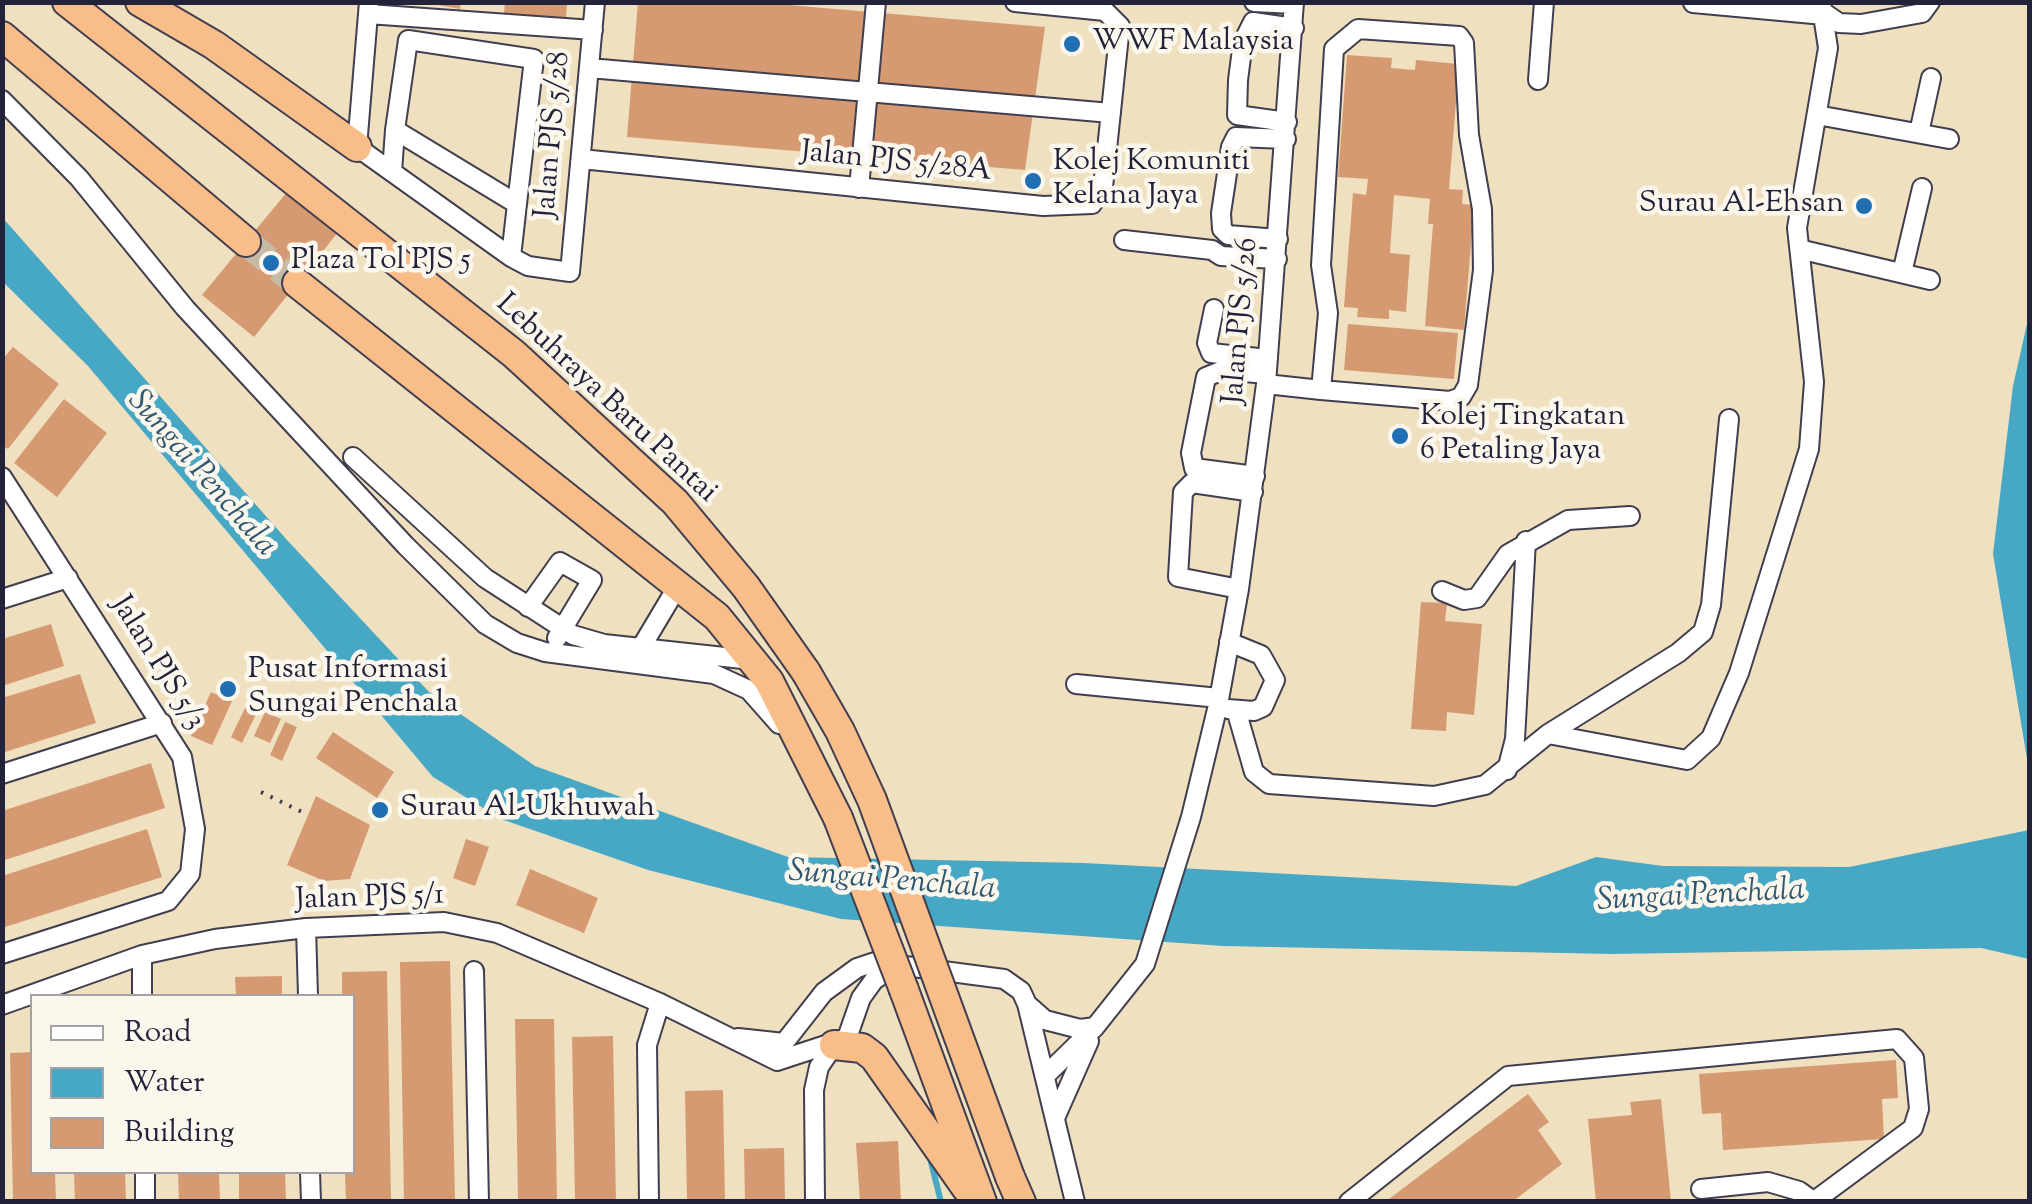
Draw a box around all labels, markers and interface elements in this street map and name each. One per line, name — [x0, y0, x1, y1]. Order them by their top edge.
place label: WWF Malaysia — [1092, 26, 1294, 62]
marker: WWF Malaysia — [1061, 33, 1083, 55]
street label: Jalan PJS 5/28 — [530, 50, 580, 220]
street label: Jalan PJS 5/28A — [799, 136, 993, 192]
place label: Kolej Komuniti Kelana Jaya — [1053, 146, 1250, 216]
marker: Kolej Komuniti Kelana Jaya — [1022, 170, 1044, 192]
place label: Surau Al-Ehsan — [1639, 188, 1844, 224]
marker: Surau Al-Ehsan — [1853, 195, 1875, 217]
street label: Jalan PJS 5/26 — [1218, 236, 1268, 406]
place label: Plaza Tol PJS 5 — [291, 245, 470, 281]
marker: Plaza Tol PJS 5 — [260, 252, 282, 274]
street label: Lebuhraya Baru Pantai — [487, 288, 723, 512]
water label: Sungai Penchala — [117, 384, 283, 566]
place label: Kolej Tingkatan 6 Petaling Jaya — [1420, 401, 1625, 472]
marker: Kolej Tingkatan 6 Petaling Jaya — [1389, 425, 1411, 447]
street label: Jalan PJS 5/3 — [101, 591, 211, 737]
place label: Pusat Informasi Sungai Penchala — [248, 654, 458, 724]
marker: Pusat Informasi Sungai Penchala — [217, 678, 239, 700]
place label: Surau Al-Ukhuwah — [400, 792, 655, 828]
marker: Surau Al-Ukhuwah — [369, 799, 391, 821]
water label: Sungai Penchala — [787, 855, 997, 911]
water label: Sungai Penchala — [1596, 873, 1806, 923]
street label: Jalan PJS 5/1 — [295, 879, 445, 921]
legend — [30, 994, 355, 1174]
text: Road — [124, 1012, 191, 1055]
text: Water — [124, 1062, 205, 1105]
text: Building — [124, 1112, 234, 1155]

